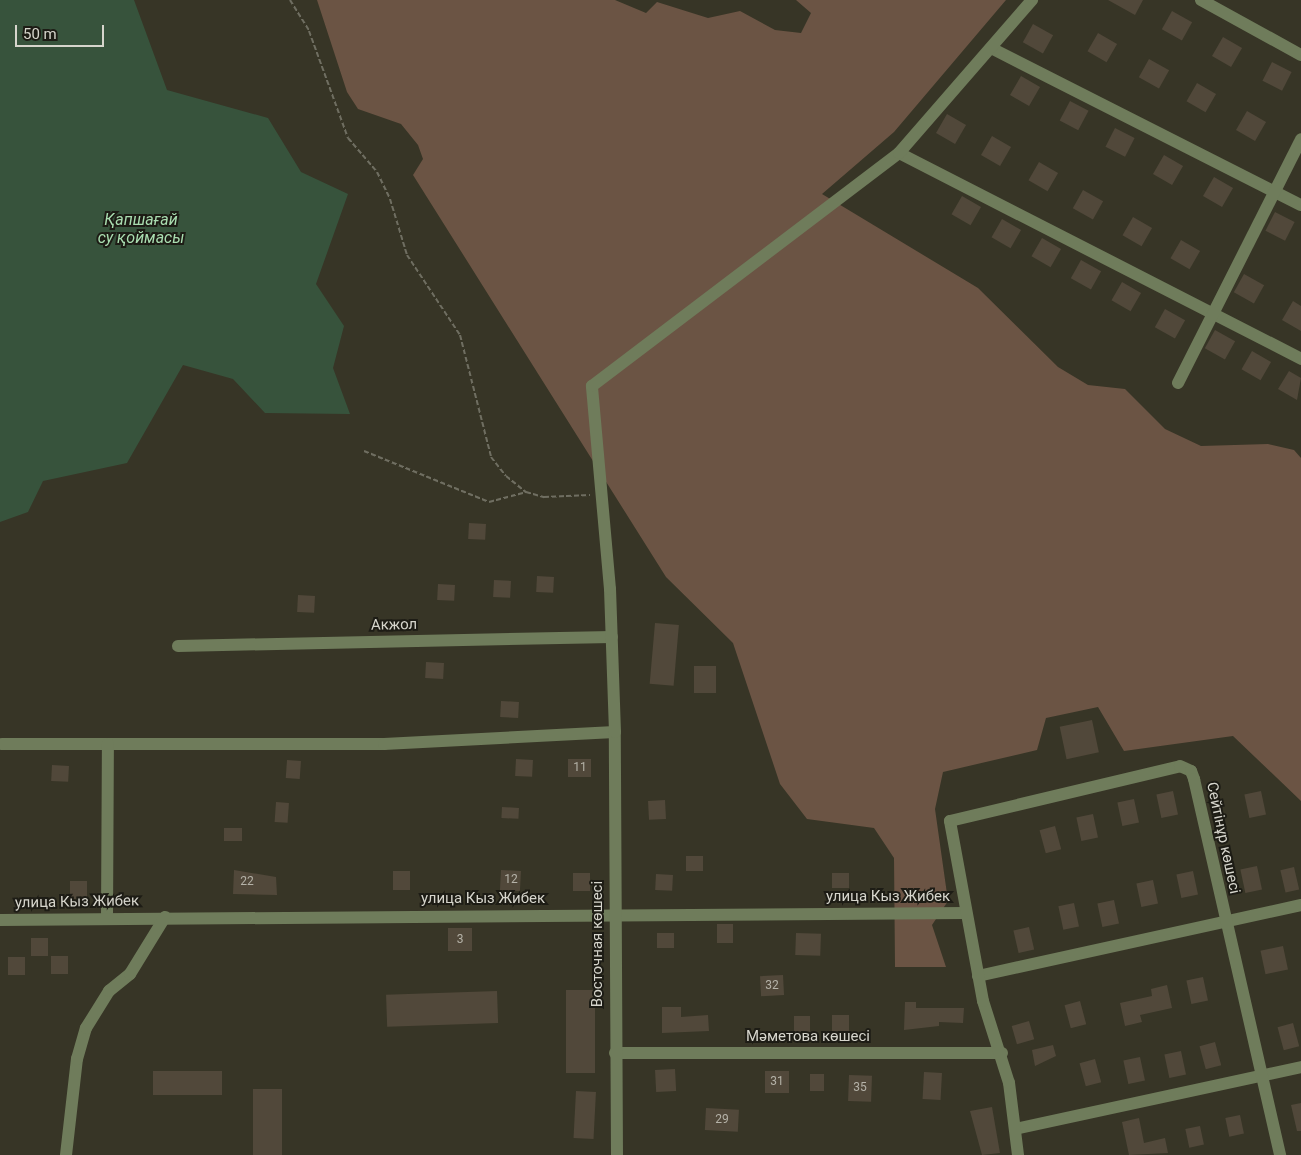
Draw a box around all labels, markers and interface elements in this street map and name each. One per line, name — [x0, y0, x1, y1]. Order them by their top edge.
scale bar — [18, 15, 106, 47]
text: 50 m — [23, 25, 57, 43]
water label: Қапшағай су қоймасы — [98, 210, 184, 248]
street label: Акжол — [371, 616, 417, 634]
house number: 11 — [573, 761, 587, 775]
street label: Сейтінұр көшесі — [1202, 781, 1244, 895]
house number: 12 — [504, 873, 518, 887]
house number: 22 — [240, 875, 254, 889]
street label: Восточная көшесі — [589, 881, 607, 1007]
street label: улица Кыз Жибек — [826, 888, 950, 906]
street label: улица Кыз Жибек — [421, 890, 545, 908]
street label: улица Кыз Жибек — [15, 892, 139, 912]
house number: 3 — [457, 933, 463, 947]
house number: 32 — [765, 979, 779, 993]
street label: Мәметова көшесі — [746, 1028, 870, 1046]
house number: 31 — [770, 1075, 784, 1089]
house number: 35 — [853, 1081, 867, 1095]
house number: 29 — [715, 1113, 729, 1127]

